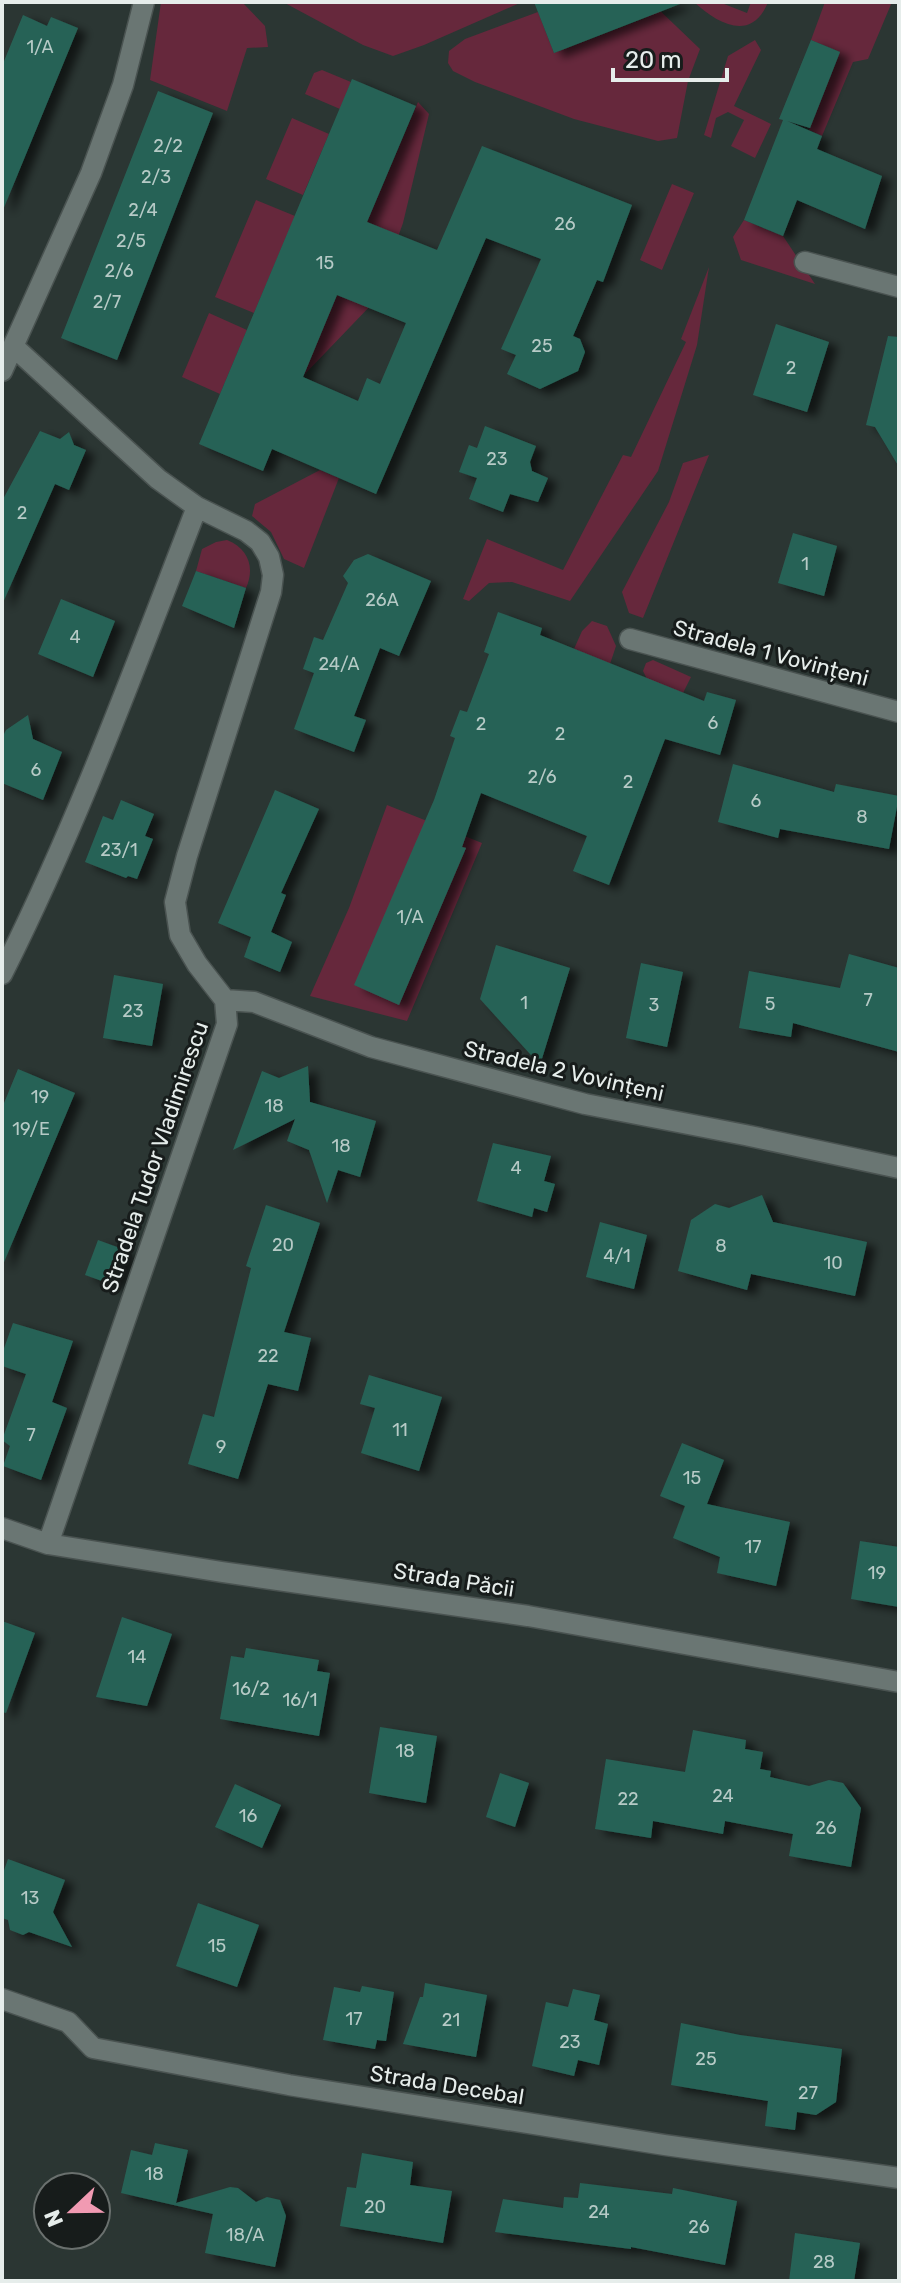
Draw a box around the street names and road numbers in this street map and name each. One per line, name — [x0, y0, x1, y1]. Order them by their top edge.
street label: Stradela 1 Vovințeni — [670, 614, 872, 692]
street label: Stradela Tudor Vladimirescu — [96, 1018, 214, 1296]
street label: Stradela 2 Vovințeni — [461, 1035, 667, 1107]
street label: Strada Păcii — [392, 1557, 516, 1603]
street label: Strada Decebal — [368, 2059, 526, 2111]

